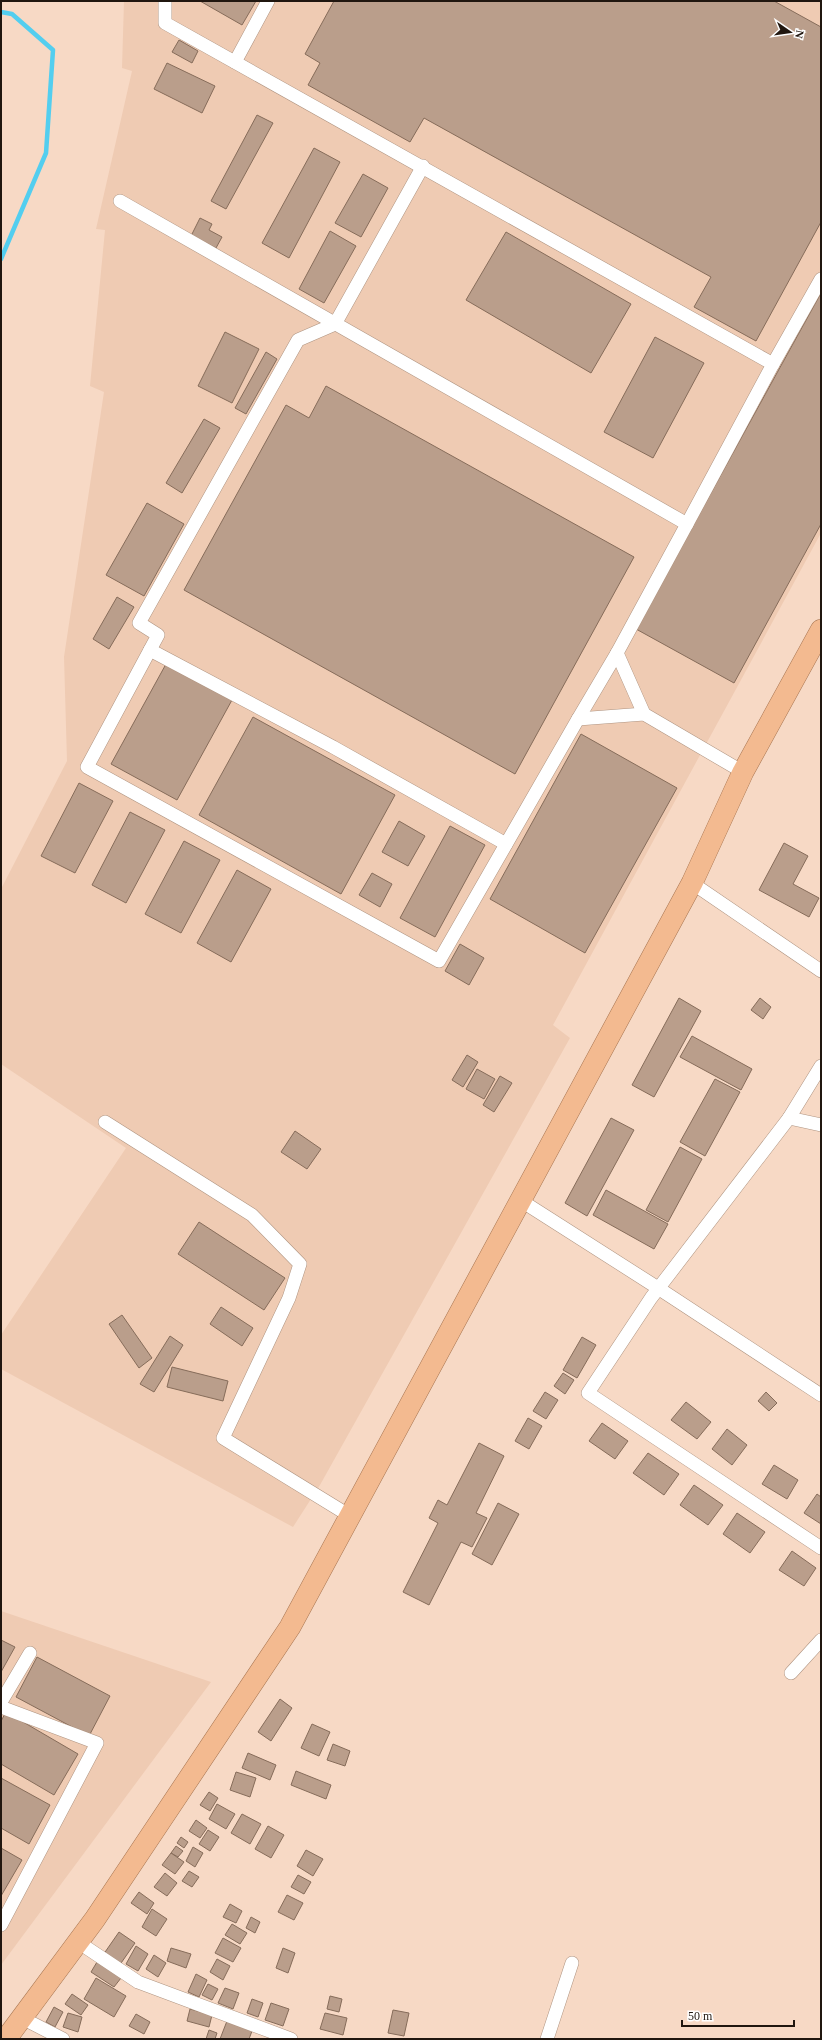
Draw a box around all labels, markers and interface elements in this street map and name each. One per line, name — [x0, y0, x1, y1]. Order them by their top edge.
north arrow — [770, 12, 810, 52]
text: N — [793, 29, 806, 40]
scale bar — [682, 2002, 794, 2028]
text: 50 m — [688, 2009, 713, 2023]

